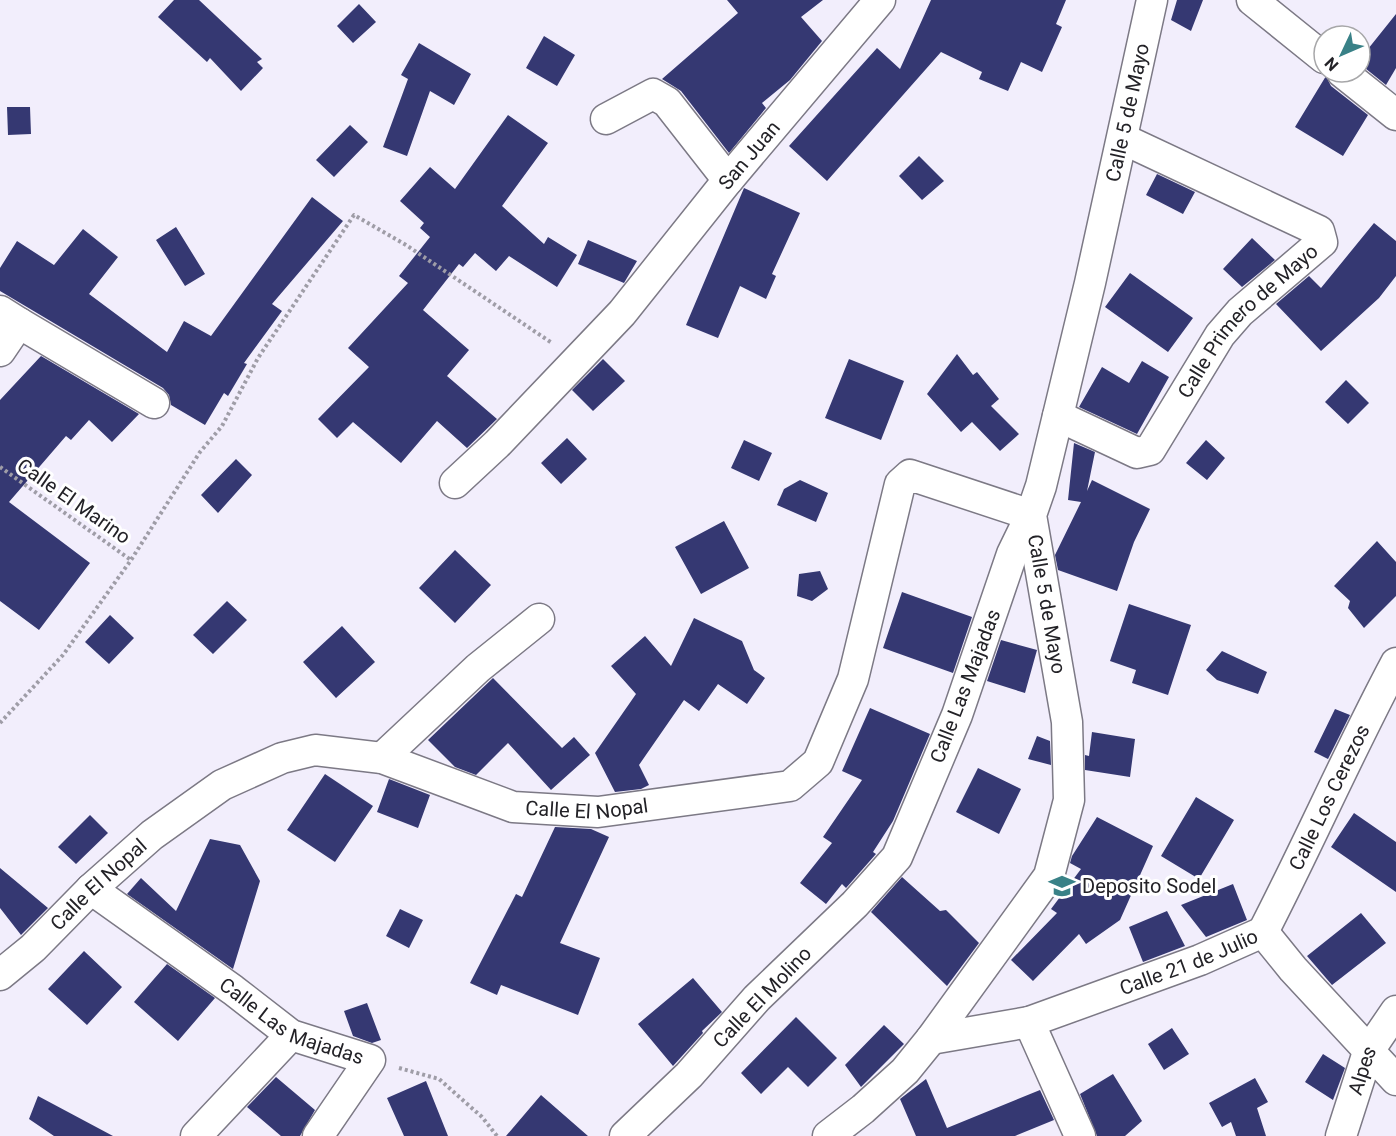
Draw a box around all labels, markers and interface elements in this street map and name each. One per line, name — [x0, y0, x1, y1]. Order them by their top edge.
north arrow — [1312, 24, 1372, 84]
street label: Calle 5 de Mayo — [1101, 41, 1154, 184]
text: N — [1321, 53, 1342, 75]
street label: San Juan — [713, 116, 785, 194]
street label: Calle Primero de Mayo — [1173, 239, 1323, 402]
street label: Calle El Marino — [13, 453, 135, 549]
street label: Calle 5 de Mayo — [1023, 532, 1071, 676]
street label: Calle Las Majadas — [925, 606, 1005, 766]
street label: Calle Los Cerezos — [1284, 720, 1375, 874]
street label: Calle El Nopal — [525, 793, 650, 824]
street label: Calle El Nopal — [45, 833, 152, 935]
school or university icon: Deposito Sodel — [1047, 871, 1077, 901]
place label: Deposito Sodel — [1082, 874, 1216, 898]
street label: Calle 21 de Julio — [1116, 924, 1262, 1000]
street label: Calle El Molino — [708, 941, 816, 1053]
street label: Calle Las Majadas — [215, 972, 367, 1069]
street label: Alpes — [1343, 1040, 1381, 1098]

